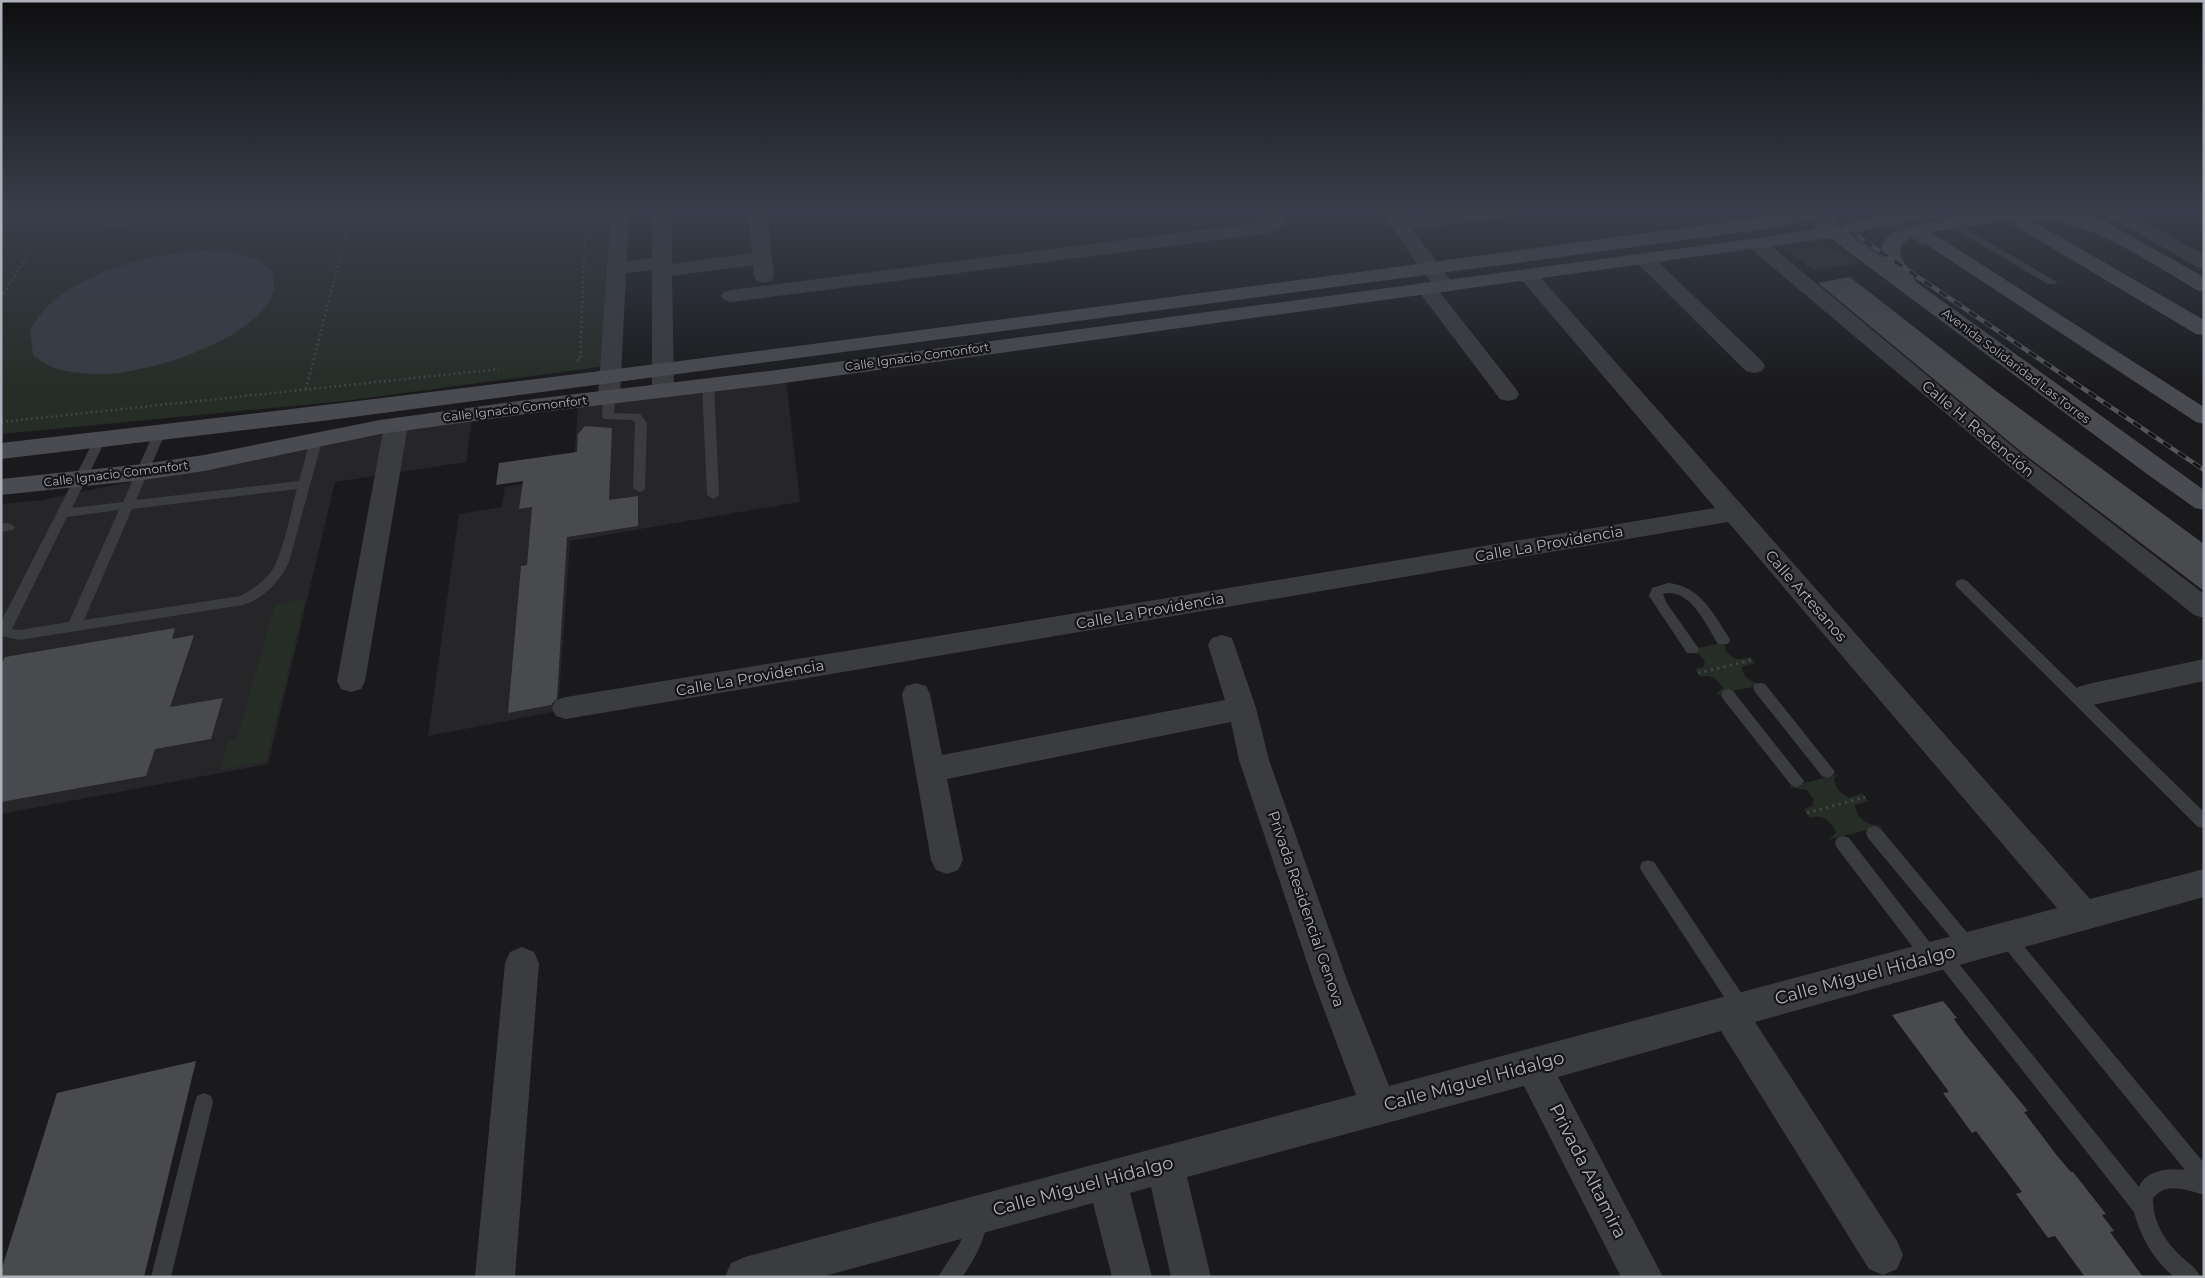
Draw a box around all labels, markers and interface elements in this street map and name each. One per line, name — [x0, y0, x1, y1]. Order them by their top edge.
street label: Avenida Solidaridad Las Torres — [1939, 305, 2094, 426]
street label: Calle Ignacio Comonfort — [844, 339, 990, 374]
street label: Calle H. Redención — [1918, 376, 2038, 481]
street label: Calle Ignacio Comonfort — [442, 392, 588, 425]
street label: Calle Ignacio Comonfort — [43, 457, 189, 490]
street label: Calle La Providencia — [1473, 521, 1625, 566]
street label: Calle Artesanos — [1761, 546, 1851, 645]
street label: Calle La Providencia — [1074, 588, 1226, 633]
street label: Calle La Providencia — [674, 655, 826, 700]
street label: Privada Residencial Genova — [1264, 808, 1349, 1010]
street label: Calle Miguel Hidalgo — [1772, 940, 1958, 1010]
street label: Calle Miguel Hidalgo — [1381, 1046, 1567, 1116]
street label: Privada Altamira — [1545, 1100, 1631, 1242]
street label: Calle Miguel Hidalgo — [990, 1151, 1176, 1221]

